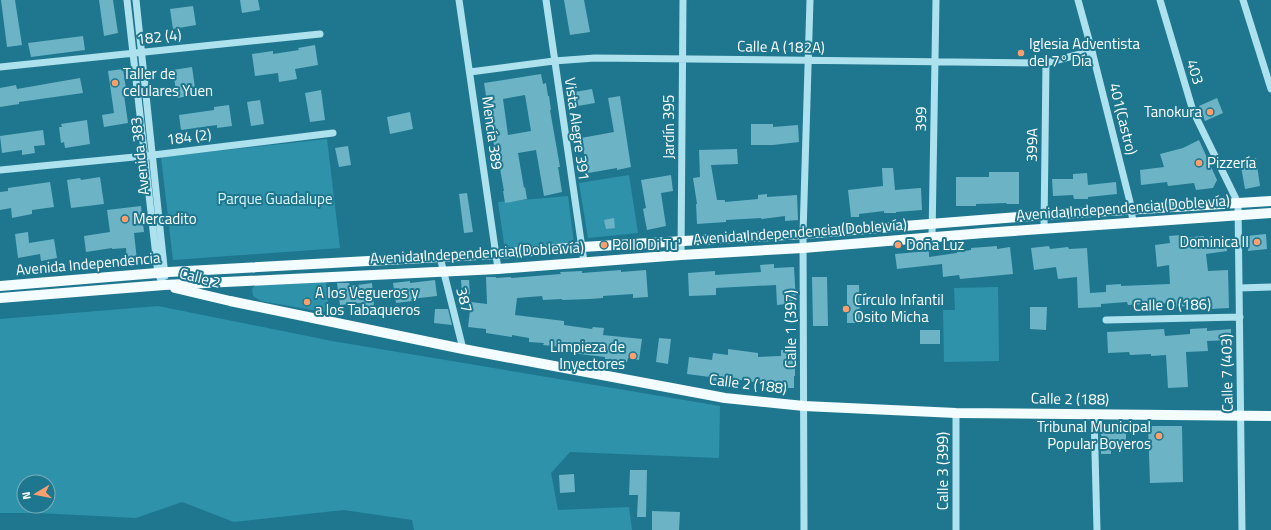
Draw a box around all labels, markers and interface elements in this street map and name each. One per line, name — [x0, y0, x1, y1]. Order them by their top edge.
street label: 182 (4) — [135, 23, 182, 50]
place label: Iglesia Adventista del 7° Día — [1029, 32, 1141, 72]
street label: Calle A (182A) — [737, 34, 825, 59]
marker: Iglesia Adventista del 7° Día — [1016, 48, 1026, 58]
street label: 403 — [1181, 56, 1210, 87]
place label: Taller de celulares Yuen — [123, 62, 213, 102]
street label: Vista Alegre 391 — [559, 76, 596, 182]
marker: Taller de celulares Yuen — [110, 78, 120, 88]
street label: 401(Castro) — [1103, 80, 1144, 157]
street label: Mencía 389 — [476, 95, 509, 171]
street label: Jardín 395 — [657, 95, 680, 159]
place label: Tanokura — [1144, 100, 1202, 123]
street label: 399 — [909, 106, 932, 132]
marker: Tanokura — [1205, 107, 1215, 117]
street label: Avenida 383 — [124, 116, 155, 196]
street label: 184 (2) — [165, 122, 213, 151]
street label: 399A — [1020, 128, 1043, 162]
place label: Pizzería — [1207, 151, 1257, 174]
marker: Pizzería — [1194, 158, 1204, 168]
park label: Parque Guadalupe — [217, 187, 333, 210]
street label: Avenida Independencia (Doble vía) — [1015, 189, 1231, 226]
place label: Mercadito — [133, 207, 197, 230]
street label: Avenida Independencia (Doble vía) — [692, 213, 908, 250]
marker: Mercadito — [120, 214, 130, 224]
place label: Dominica II — [1180, 230, 1249, 253]
place label: Pollo Di Tu' — [612, 233, 681, 256]
place label: Doña Luz — [906, 233, 965, 256]
street label: Avenida Independencia (Doble vía) — [369, 235, 585, 270]
marker: Dominica II — [1252, 237, 1262, 247]
marker: Pollo Di Tu' — [599, 240, 609, 250]
marker: Doña Luz — [893, 240, 903, 250]
street label: Avenida Independencia — [15, 246, 162, 281]
street label: Calle 2 — [177, 261, 223, 294]
place label: A los Vegueros y a los Tabaqueros — [315, 281, 420, 321]
street label: 387 — [450, 285, 479, 315]
place label: Círculo Infantil Osito Micha — [854, 288, 944, 328]
street label: Calle 1 (397) — [779, 290, 802, 368]
street label: Calle 0 (186) — [1133, 292, 1211, 317]
marker: A los Vegueros y a los Tabaqueros — [302, 297, 312, 307]
marker: Círculo Infantil Osito Micha — [841, 304, 851, 314]
street label: Calle 7 (403) — [1214, 334, 1239, 412]
place label: Limpieza de Inyectores — [550, 335, 625, 375]
marker: Limpieza de Inyectores — [628, 351, 638, 361]
street label: Calle 2 (188) — [708, 367, 788, 400]
street label: Calle 2 (188) — [1031, 386, 1109, 411]
place label: Tribunal Municipal Popular Boyeros — [1037, 415, 1151, 455]
marker: Tribunal Municipal Popular Boyeros — [1154, 431, 1164, 441]
street label: Calle 3 (399) — [931, 432, 954, 510]
north arrow — [16, 474, 56, 514]
text: N — [18, 491, 35, 501]

